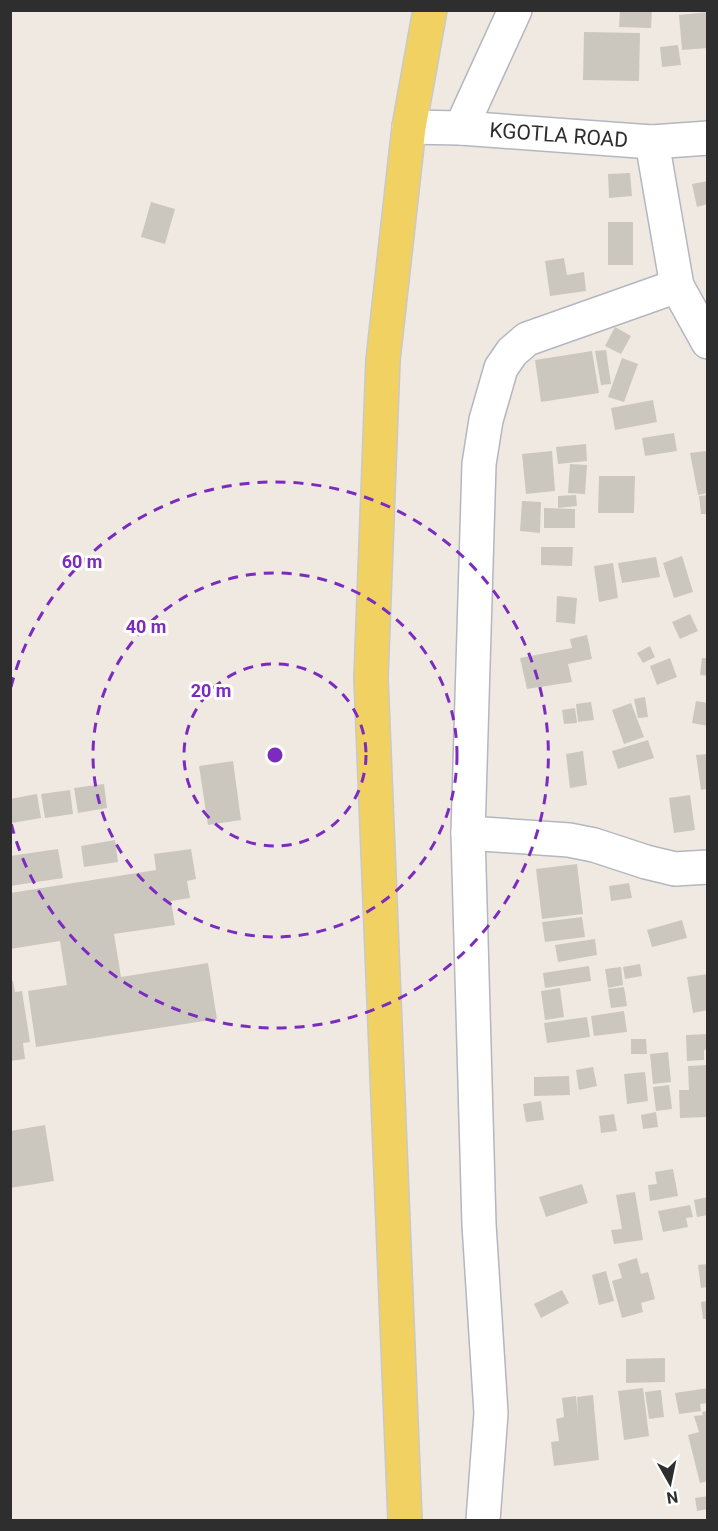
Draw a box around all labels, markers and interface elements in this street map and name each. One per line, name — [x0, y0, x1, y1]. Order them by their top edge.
street label: KGOTLA ROAD — [489, 118, 629, 152]
text: 60 m — [62, 551, 102, 572]
text: 40 m — [126, 616, 166, 637]
text: 20 m — [191, 680, 231, 701]
centre of rings — [265, 745, 285, 765]
north arrow — [640, 1453, 700, 1513]
text: N — [665, 1487, 679, 1508]

